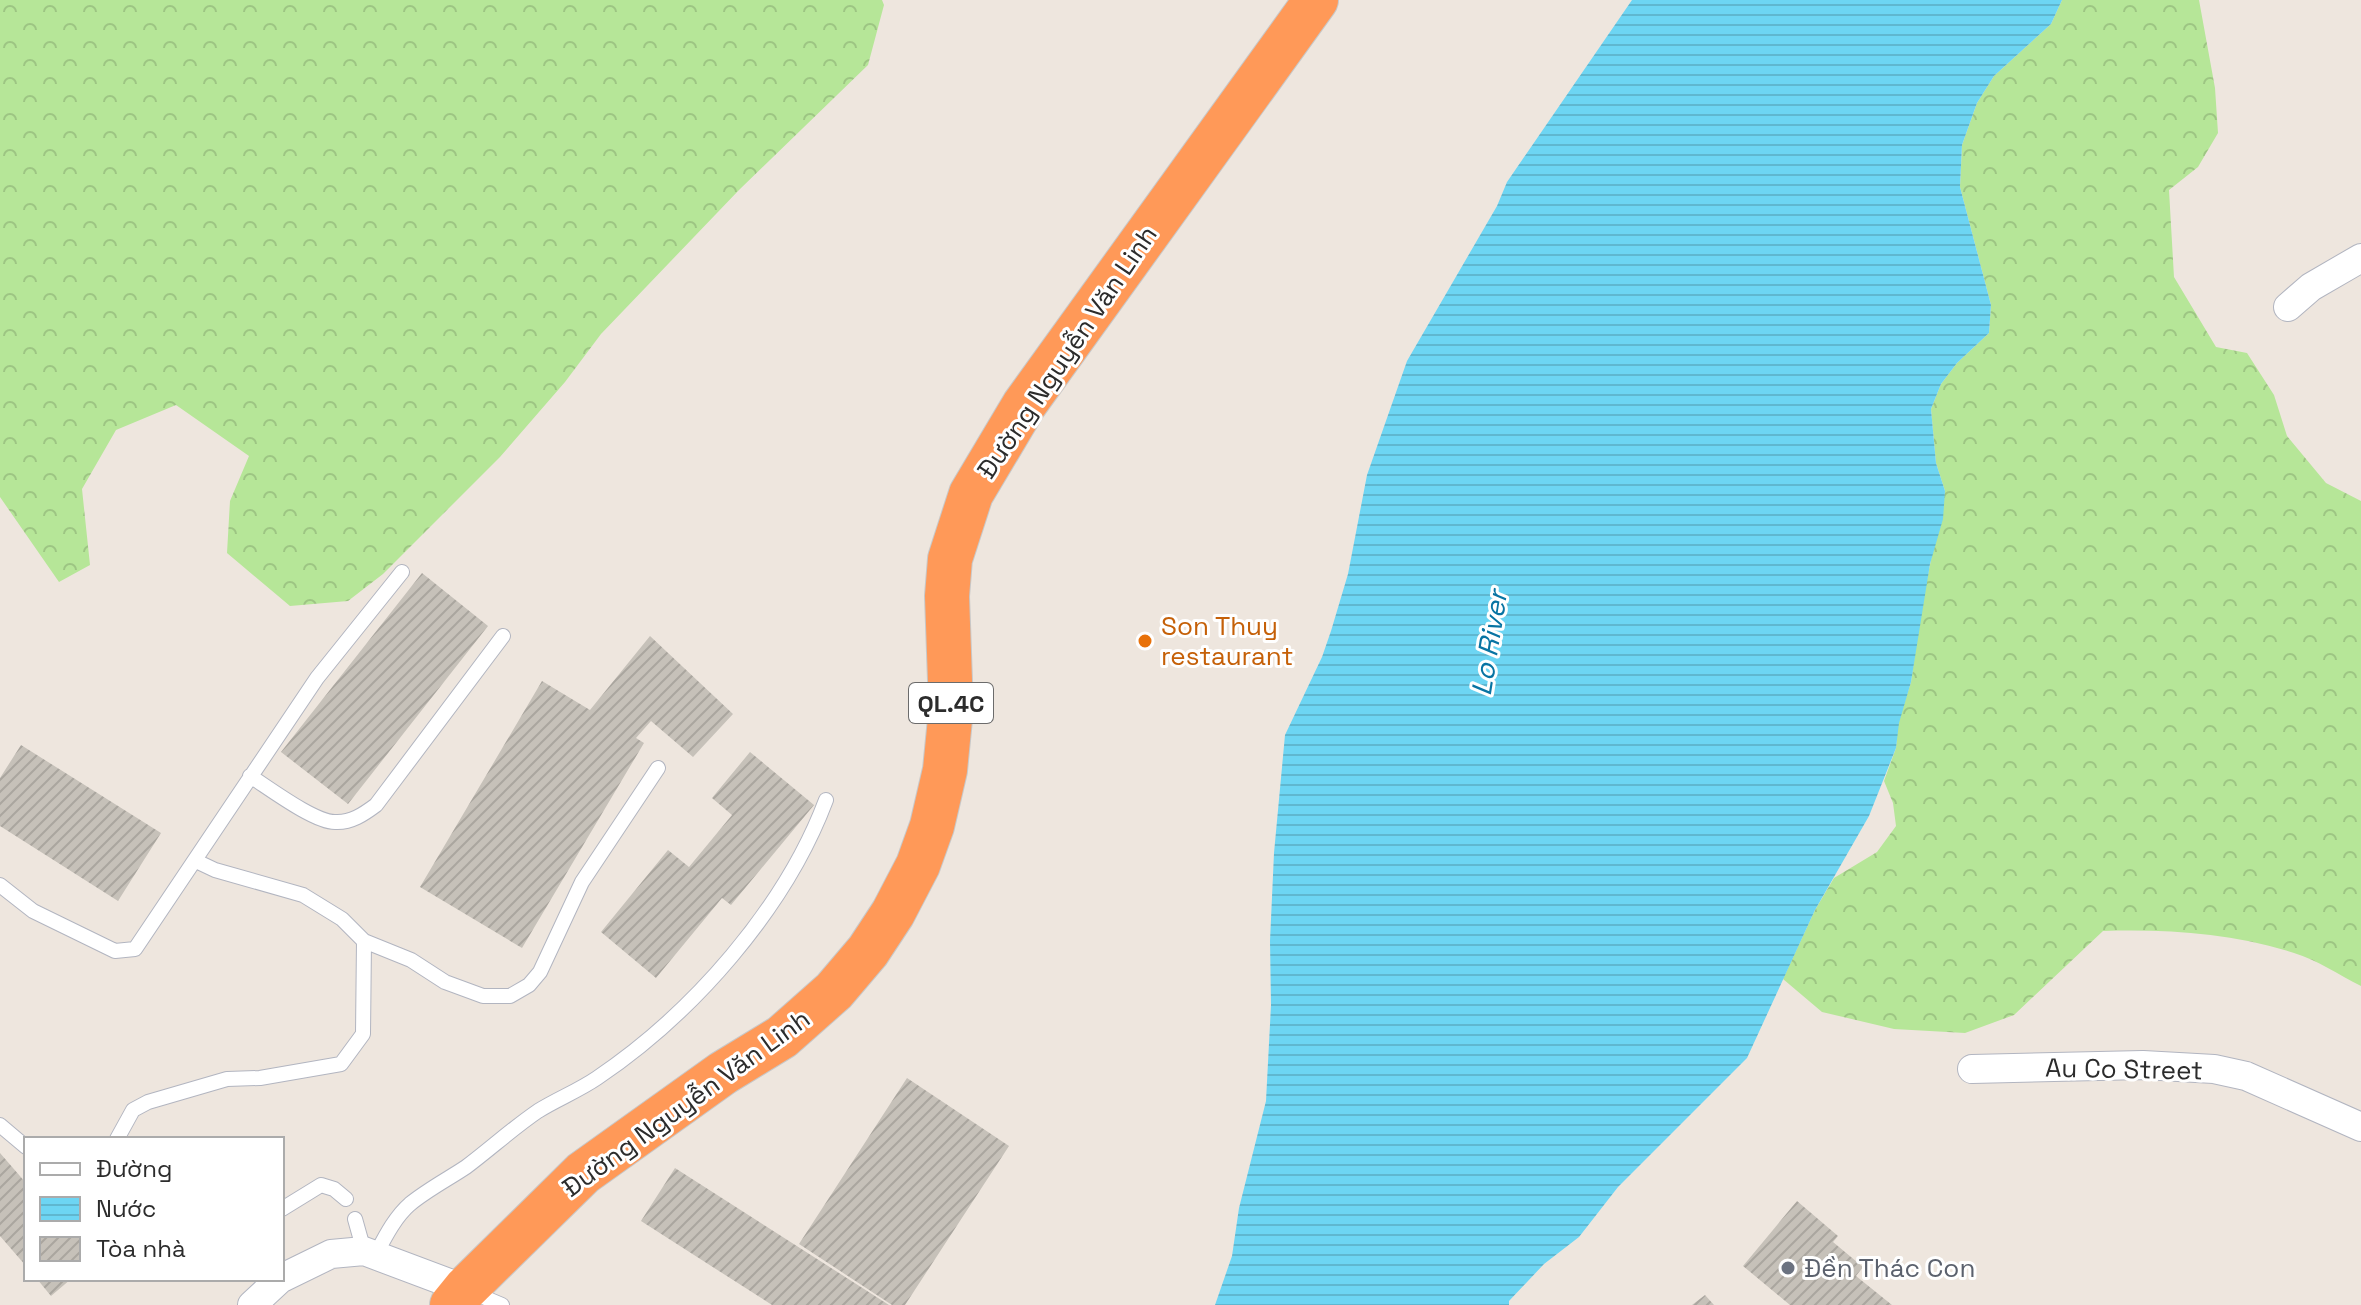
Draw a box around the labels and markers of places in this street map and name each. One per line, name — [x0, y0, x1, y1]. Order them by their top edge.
place label: Son Thuy restaurant — [1161, 609, 1293, 673]
marker: Son Thuy restaurant — [1136, 632, 1154, 650]
place label: Đền Thác Con — [1804, 1251, 1975, 1285]
marker: Đền Thác Con — [1779, 1259, 1797, 1277]

